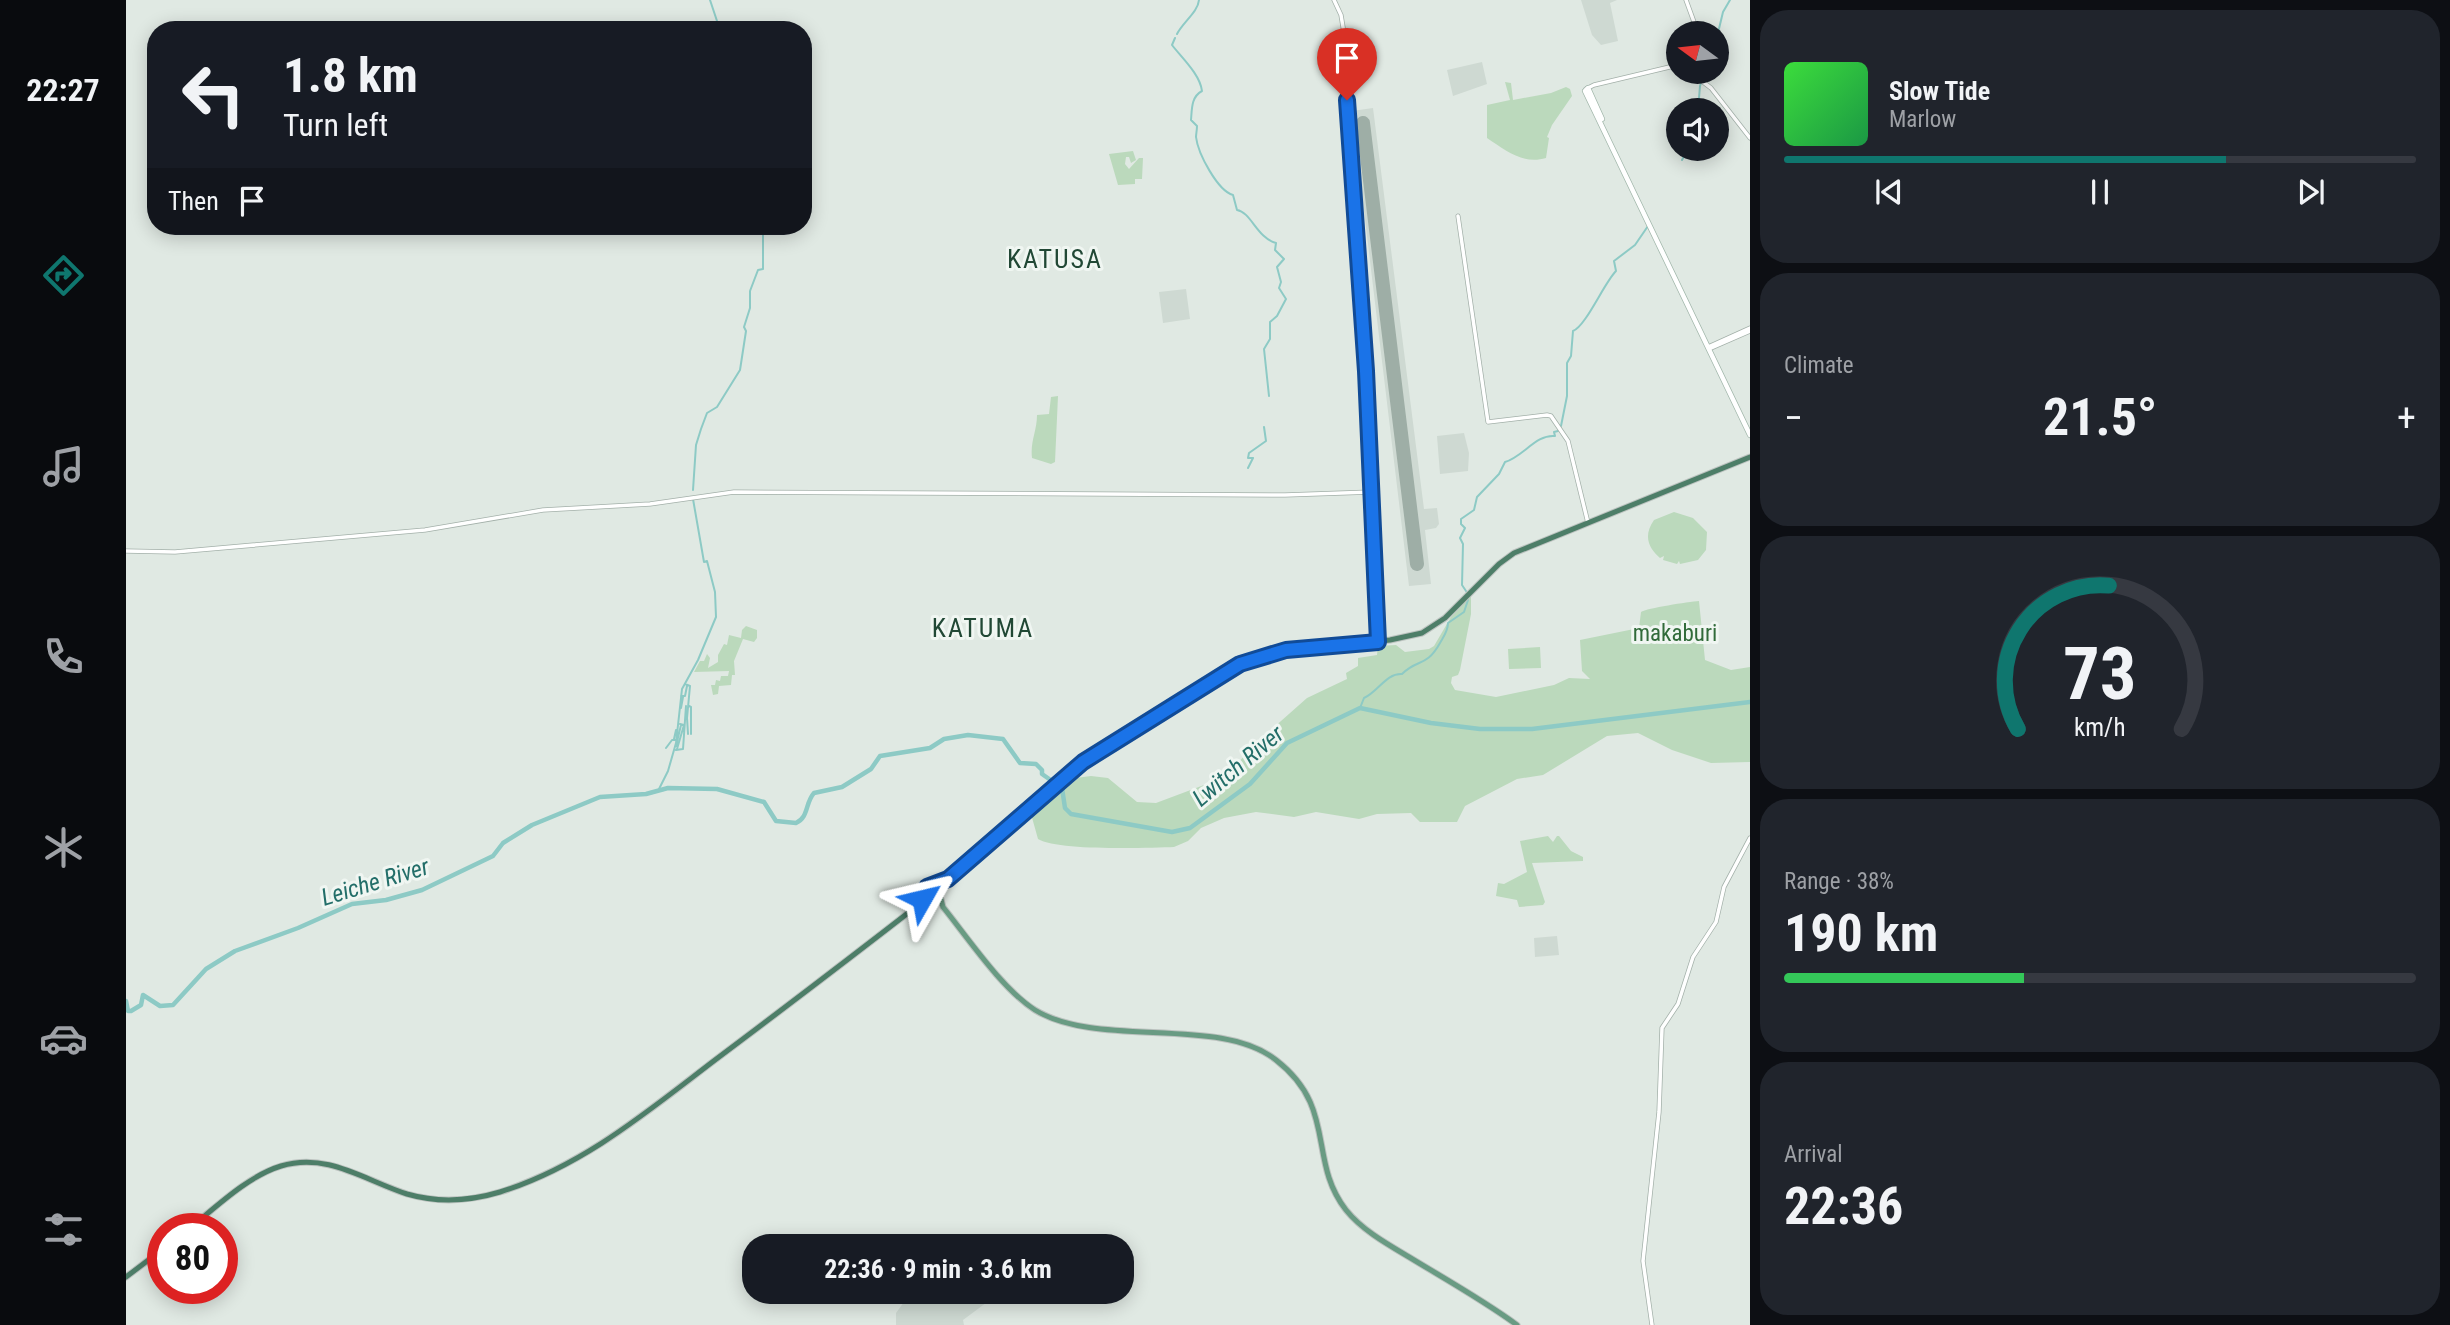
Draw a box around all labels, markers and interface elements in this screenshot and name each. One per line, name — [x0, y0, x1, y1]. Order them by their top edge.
north arrow — [1666, 21, 1729, 84]
map controls — [1666, 21, 1729, 161]
pin — [1317, 28, 1377, 100]
icon: arrive — [1328, 39, 1366, 77]
text: 1.8 km — [283, 47, 418, 104]
icon: left — [168, 49, 259, 140]
text: 22:27 — [26, 71, 100, 109]
text: Slow Tide — [1889, 76, 1990, 106]
button: sound — [1666, 98, 1729, 161]
text: Turn left — [283, 106, 388, 144]
text: Marlow — [1889, 106, 1956, 133]
icon: previous — [1870, 173, 1908, 211]
icon: pause — [2081, 173, 2119, 211]
icon: next — [2292, 173, 2330, 211]
icon: arrive — [233, 182, 271, 220]
text: Then — [168, 186, 219, 216]
district label: KATUSA — [1007, 244, 1103, 274]
icon: directions — [39, 251, 88, 300]
text: Climate — [1784, 352, 1854, 379]
text: 21.5° — [2043, 387, 2157, 448]
text: − — [1784, 396, 1803, 440]
text: + — [2397, 396, 2416, 440]
icon: music — [39, 442, 88, 491]
district label: KATUMA — [932, 613, 1034, 643]
park label: makaburi — [1633, 620, 1717, 647]
text: 73 — [2063, 631, 2137, 717]
icon: phone — [39, 632, 88, 681]
text: km/h — [2074, 712, 2126, 741]
water label: Lwitch River — [1187, 719, 1290, 812]
icon: climate — [39, 823, 88, 872]
water label: Leiche River — [318, 852, 433, 912]
position arrow — [885, 862, 959, 936]
text: Range · 38% — [1784, 868, 1894, 895]
text: 190 km — [1784, 903, 1938, 964]
icon: car — [39, 1014, 88, 1063]
text: Arrival — [1784, 1141, 1843, 1168]
text: 22:36 — [1784, 1176, 1903, 1237]
icon: filters — [39, 1205, 88, 1254]
speed limit sign: 80 — [147, 1213, 238, 1304]
text: 22:36 · 9 min · 3.6 km — [824, 1254, 1052, 1284]

